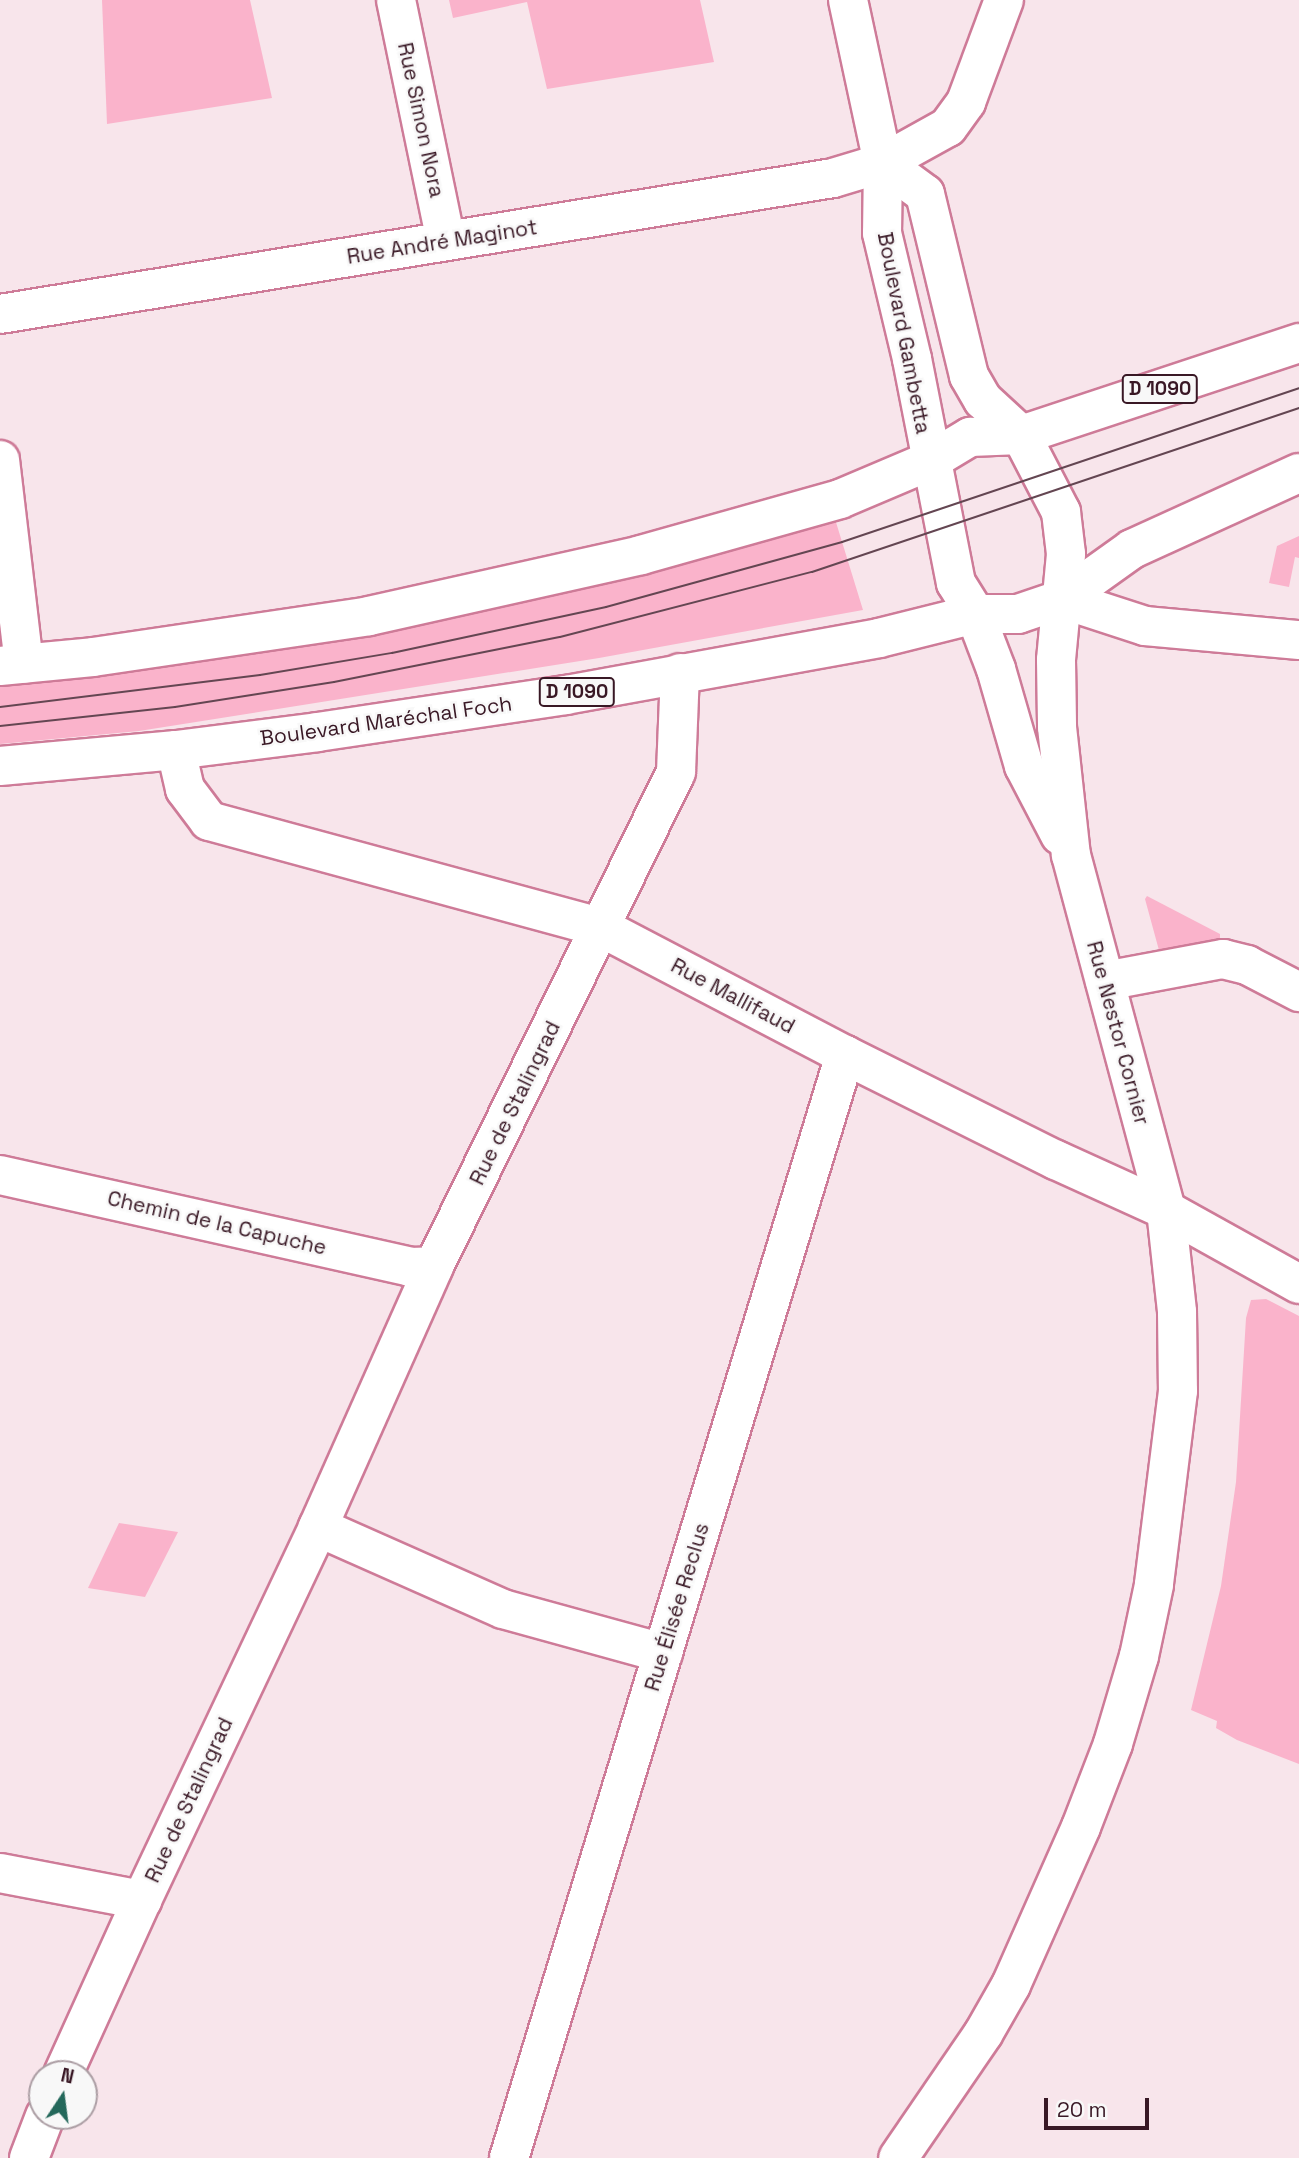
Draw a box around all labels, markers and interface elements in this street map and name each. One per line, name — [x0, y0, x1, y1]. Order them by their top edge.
street label: Rue Simon Nora — [392, 40, 450, 200]
street label: Rue André Maginot — [345, 214, 539, 270]
street label: Boulevard Gambetta — [872, 230, 936, 436]
road number: D 1090 — [1122, 374, 1198, 404]
road number: D 1090 — [538, 677, 616, 708]
street label: Boulevard Maréchal Foch — [258, 691, 514, 751]
street label: Rue Nestor Cornier — [1081, 938, 1155, 1128]
street label: Rue Mallifaud — [667, 953, 799, 1039]
street label: Rue de Stalingrad — [464, 1017, 566, 1189]
street label: Chemin de la Capuche — [105, 1186, 329, 1260]
street label: Rue Élisée Reclus — [639, 1520, 715, 1694]
street label: Rue de Stalingrad — [140, 1713, 238, 1887]
north arrow — [28, 2060, 98, 2130]
text: N — [58, 2062, 76, 2090]
scale bar — [1047, 2084, 1152, 2128]
text: 20 m — [1057, 2096, 1107, 2123]

